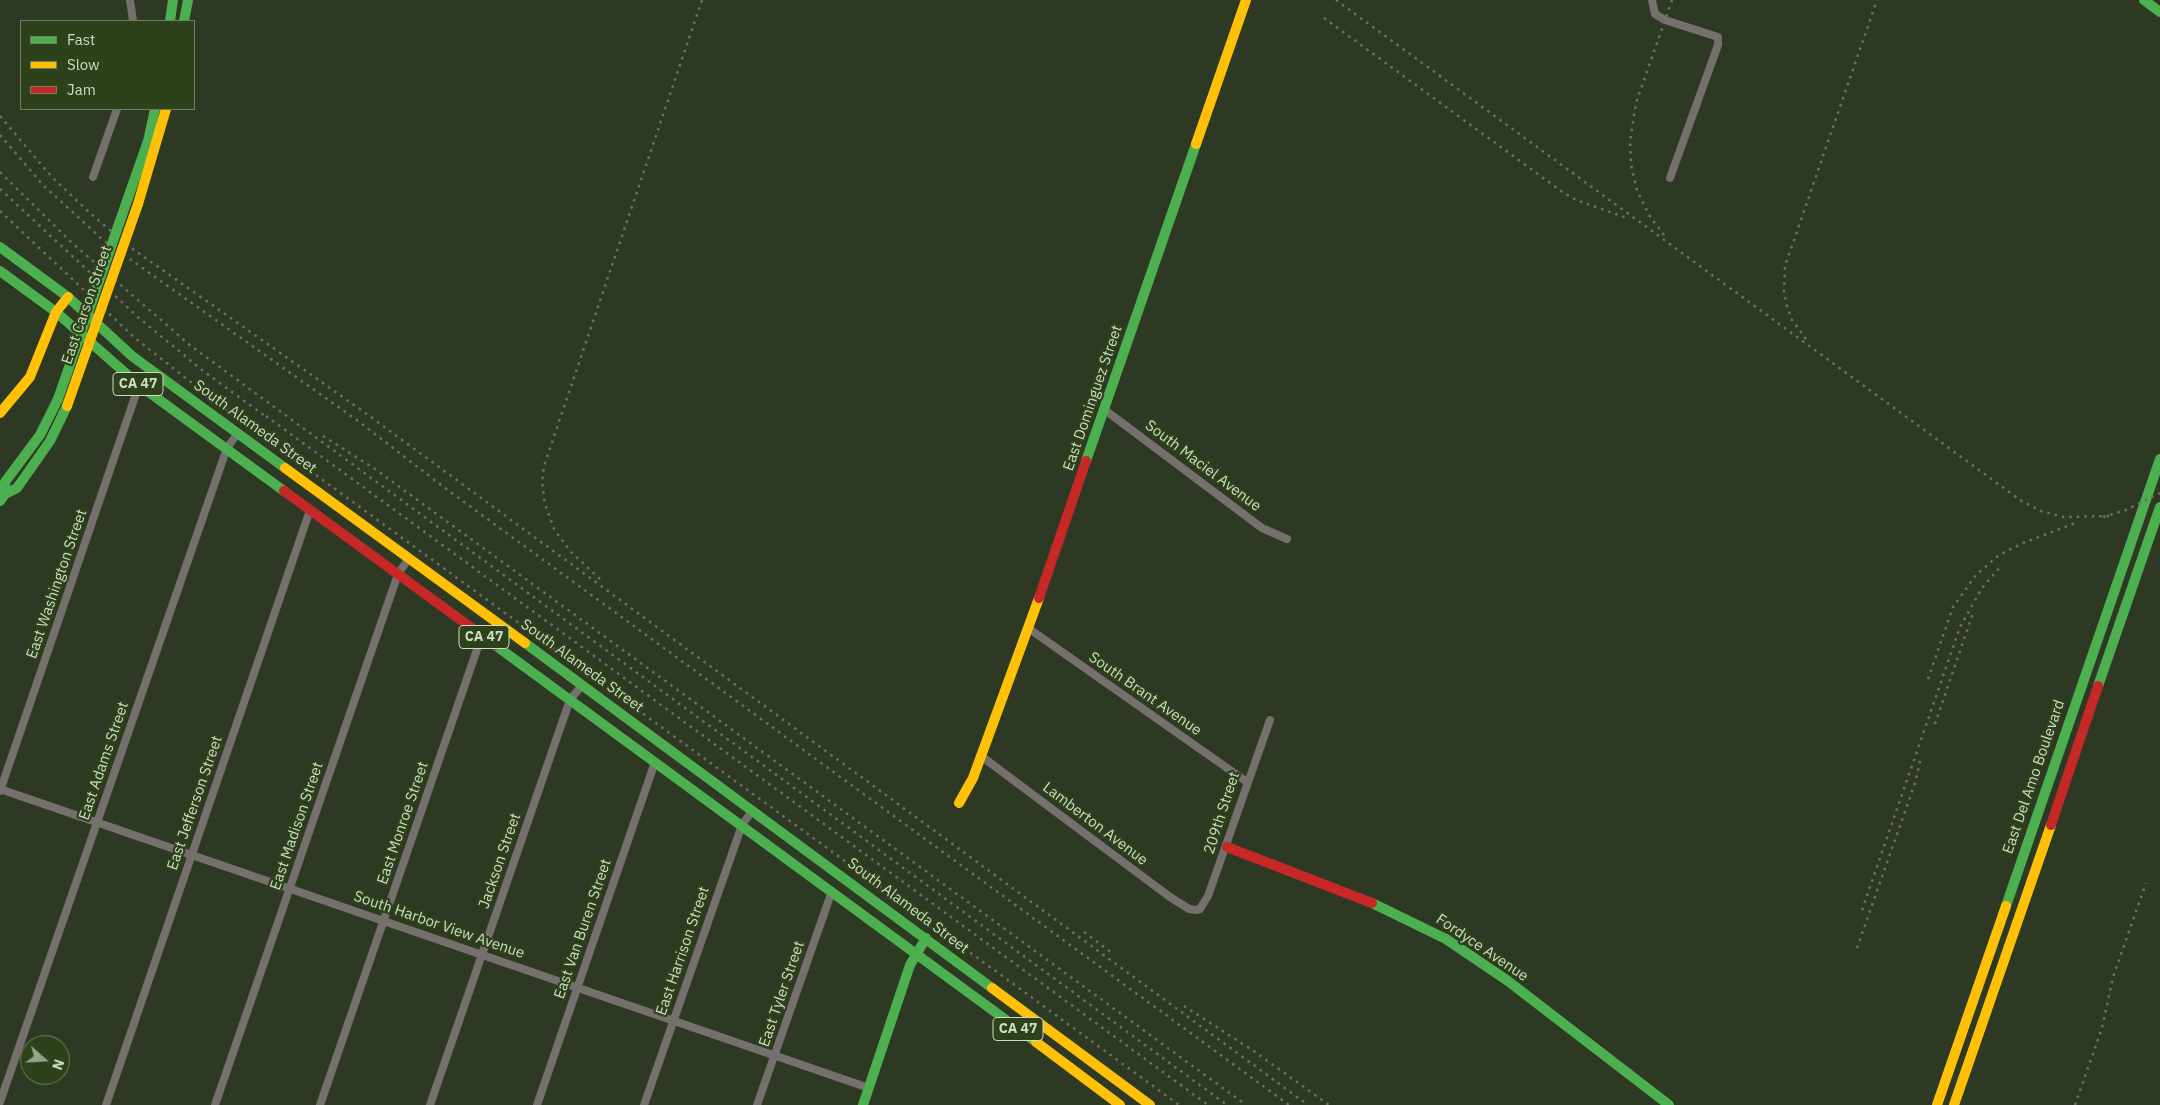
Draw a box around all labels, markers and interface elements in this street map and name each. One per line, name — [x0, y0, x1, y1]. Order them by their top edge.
legend — [20, 20, 195, 110]
text: Fast — [67, 30, 95, 49]
text: Slow — [67, 55, 100, 74]
text: Jam — [67, 80, 96, 99]
street label: East Carson Street — [58, 243, 116, 367]
street label: East Dominguez Street — [1060, 323, 1126, 473]
road number: CA 47 — [113, 372, 163, 396]
street label: South Alameda Street — [190, 376, 320, 478]
street label: South Maciel Avenue — [1142, 417, 1264, 515]
street label: East Washington Street — [23, 507, 91, 661]
street label: South Alameda Street — [517, 615, 647, 717]
road number: CA 47 — [459, 626, 509, 649]
street label: South Brant Avenue — [1085, 648, 1205, 740]
street label: East Del Amo Boulevard — [1999, 698, 2069, 856]
street label: East Adams Street — [75, 699, 133, 823]
street label: East Jefferson Street — [164, 733, 226, 873]
street label: East Monroe Street — [374, 759, 432, 887]
street label: East Madison Street — [267, 760, 327, 892]
street label: 209th Street — [1200, 770, 1244, 856]
street label: Lamberton Avenue — [1039, 779, 1151, 869]
street label: Jackson Street — [475, 811, 525, 911]
street label: South Alameda Street — [844, 854, 972, 958]
street label: East Van Buren Street — [551, 857, 615, 1001]
street label: East Harrison Street — [653, 884, 713, 1018]
street label: South Harbor View Avenue — [351, 887, 527, 963]
street label: Fordyce Avenue — [1433, 911, 1531, 985]
street label: East Tyler Street — [755, 939, 809, 1049]
road number: CA 47 — [993, 1018, 1043, 1040]
north arrow — [20, 1035, 70, 1085]
text: N — [48, 1057, 68, 1072]

